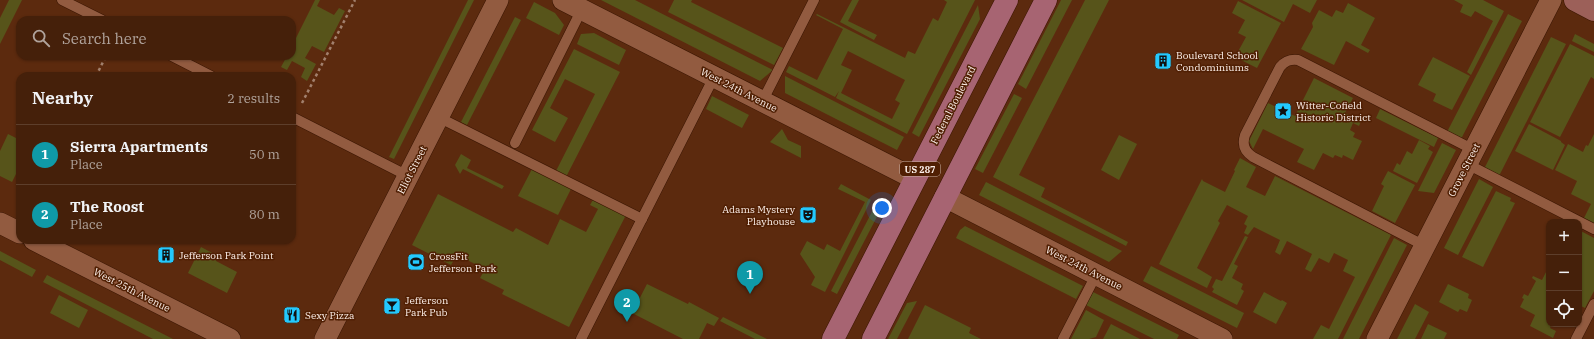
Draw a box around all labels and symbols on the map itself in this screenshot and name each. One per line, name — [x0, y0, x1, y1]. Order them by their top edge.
place label: Boulevard School Condominiums — [1176, 49, 1258, 74]
building icon: Boulevard School Condominiums — [1153, 51, 1173, 71]
street label: Federal Boulevard — [928, 64, 978, 146]
street label: West 24th Avenue — [698, 65, 780, 115]
place label: Witter-Cofield Historic District — [1296, 99, 1371, 124]
place icon: Witter-Cofield Historic District — [1273, 101, 1293, 121]
street label: Grove Street — [1445, 141, 1483, 199]
street label: Eliot Street — [394, 143, 430, 196]
road number: US 287 — [900, 162, 940, 176]
your location — [872, 198, 892, 218]
place label: Adams Mystery Playhouse — [722, 203, 796, 228]
theatre icon: Adams Mystery Playhouse — [798, 205, 818, 225]
street label: West 24th Avenue — [1043, 243, 1125, 293]
building icon: Jefferson Park Point — [156, 245, 176, 265]
place label: Jefferson Park Point — [179, 249, 274, 262]
place label: CrossFit Jefferson Park — [429, 250, 497, 275]
sports icon: CrossFit Jefferson Park — [406, 252, 426, 272]
pin: 1 — [737, 261, 763, 294]
street label: West 25th Avenue — [91, 265, 173, 315]
pin: 2 — [614, 289, 640, 322]
place label: Jefferson Park Pub — [405, 294, 449, 319]
bar icon: Jefferson Park Pub — [382, 296, 402, 316]
restaurant icon: Sexy Pizza — [282, 305, 302, 325]
place label: Sexy Pizza — [305, 309, 355, 322]

